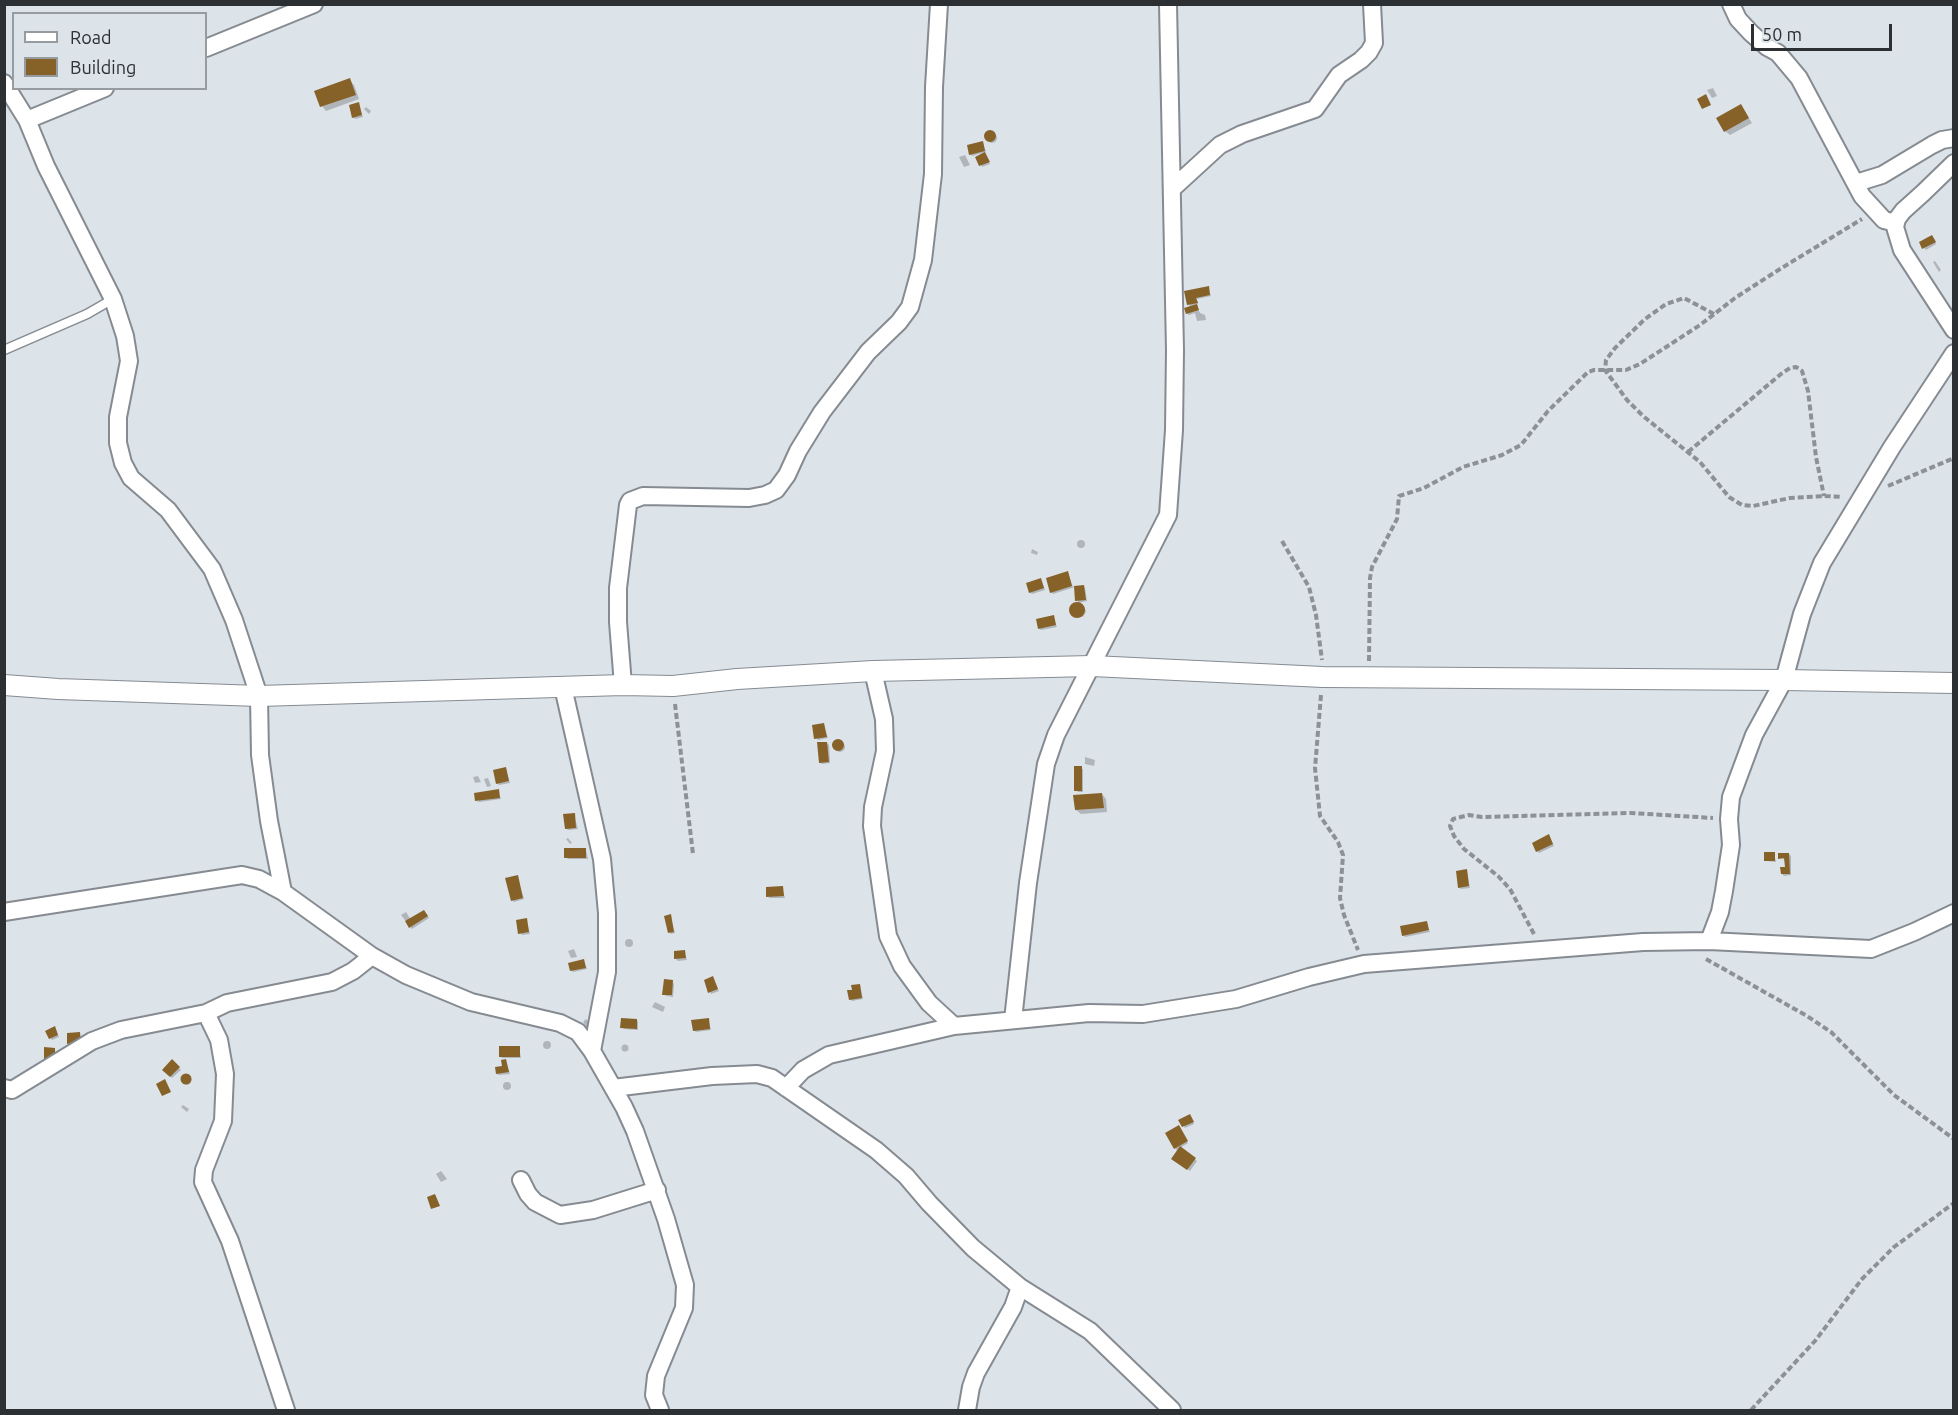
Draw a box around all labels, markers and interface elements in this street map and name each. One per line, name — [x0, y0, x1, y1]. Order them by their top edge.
legend — [12, 12, 207, 90]
scale bar — [1754, 12, 1895, 50]
text: 50 m — [1762, 24, 1802, 44]
text: Road — [70, 27, 112, 47]
text: Building — [70, 57, 136, 77]

